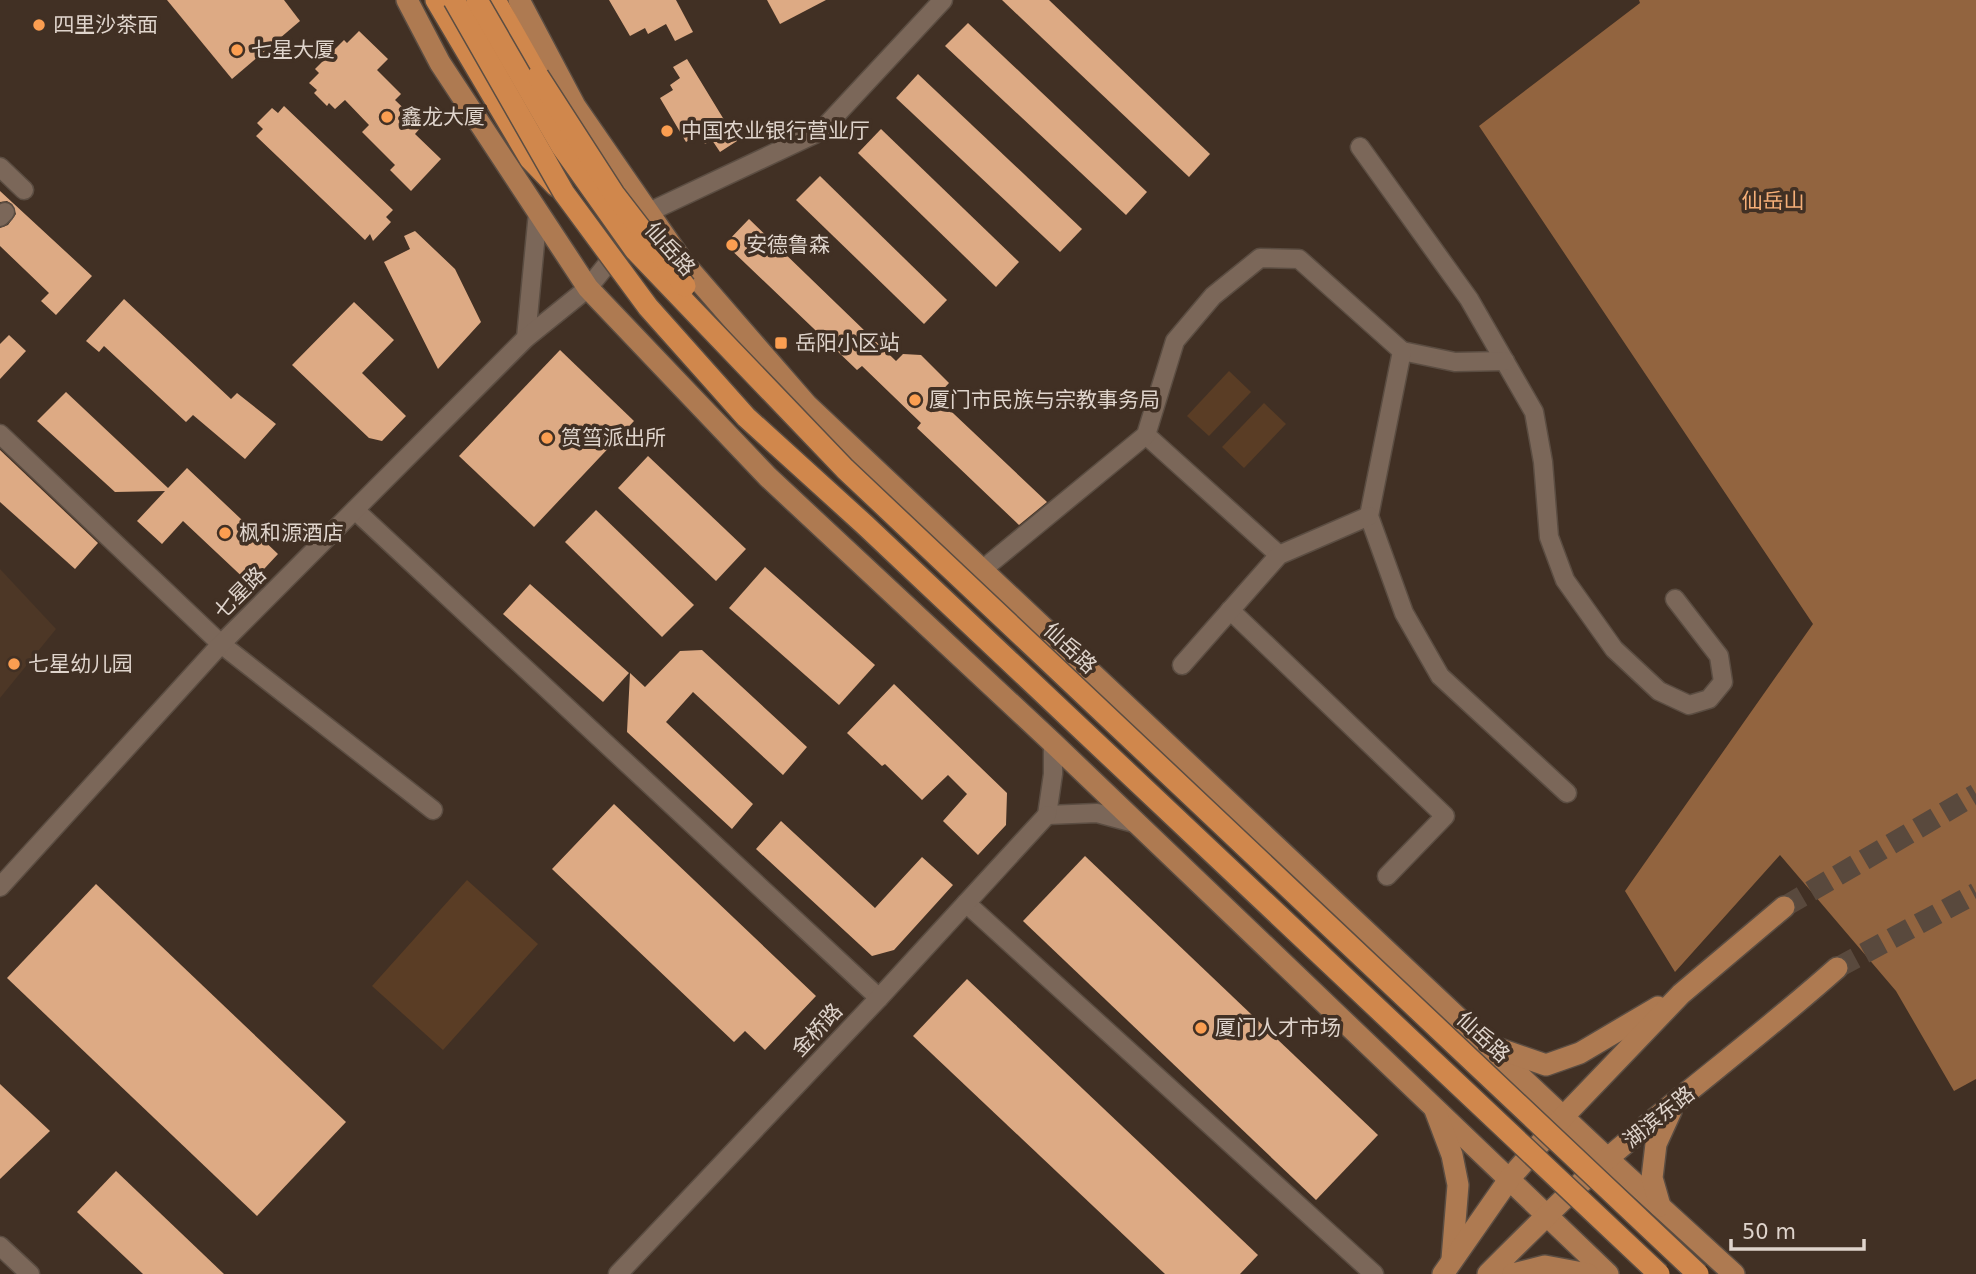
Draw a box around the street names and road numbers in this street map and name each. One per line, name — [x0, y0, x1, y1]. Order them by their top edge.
street label: 仙岳路 — [640, 218, 700, 280]
street label: 七星路 — [209, 562, 271, 624]
street label: 仙岳路 — [1039, 618, 1101, 678]
street label: 金桥路 — [787, 999, 847, 1061]
street label: 仙岳路 — [1452, 1007, 1514, 1067]
street label: 湖滨东路 — [1619, 1081, 1699, 1153]

